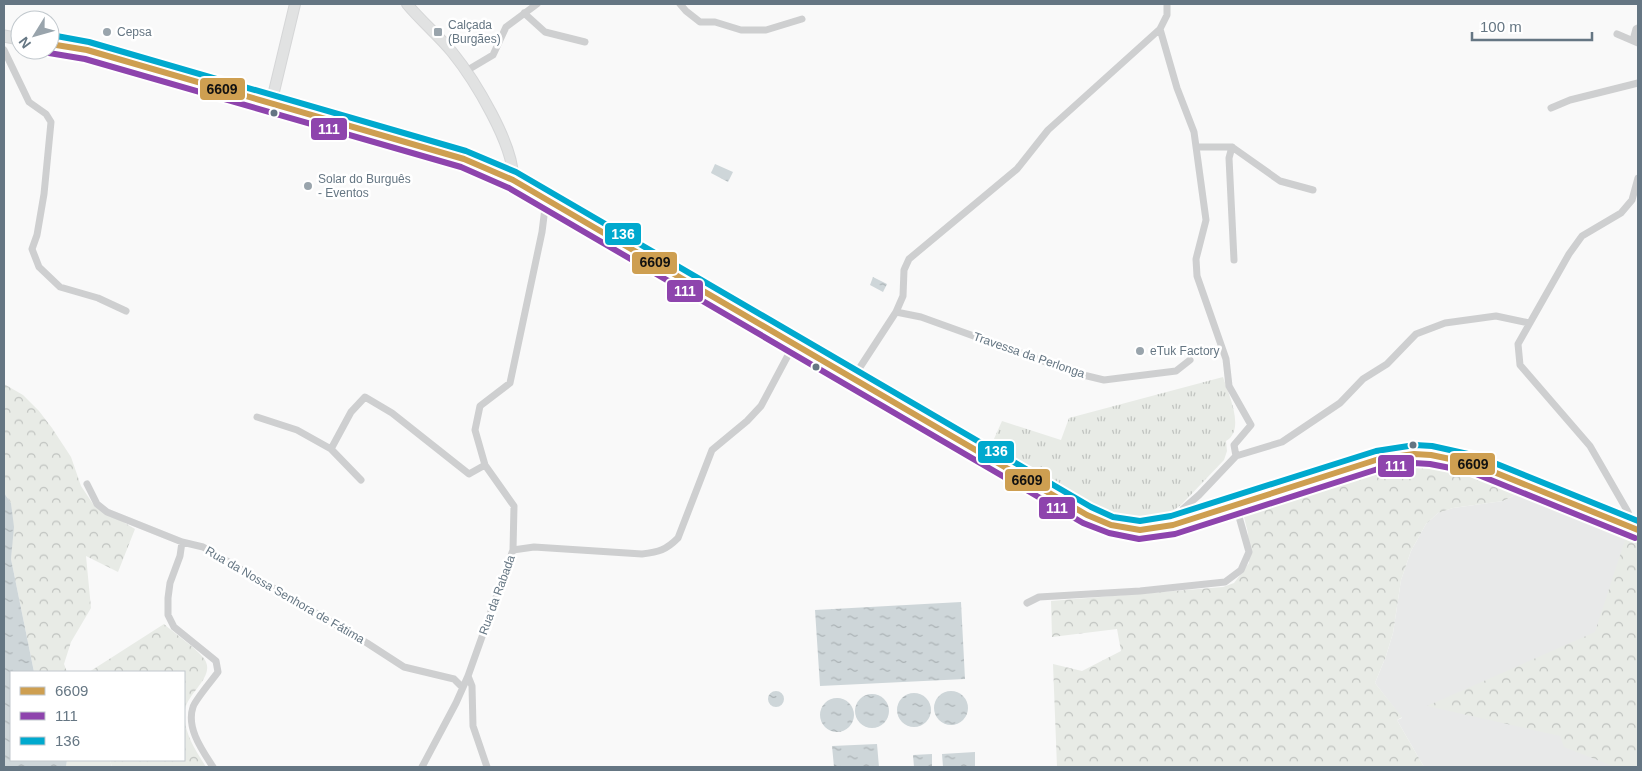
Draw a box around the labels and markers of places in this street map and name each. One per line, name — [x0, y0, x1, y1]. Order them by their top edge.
place label: Calçada (Burgães) — [448, 18, 501, 46]
place label: Cepsa — [117, 25, 152, 39]
marker: Cepsa — [101, 26, 113, 38]
marker: Calçada (Burgães) — [432, 26, 444, 38]
unlabelled marker — [269, 108, 279, 118]
place label: Solar do Burguês - Eventos — [318, 172, 411, 200]
marker: Solar do Burguês - Eventos — [302, 180, 314, 192]
place label: eTuk Factory — [1150, 344, 1220, 358]
marker: eTuk Factory — [1134, 345, 1146, 357]
unlabelled marker — [811, 362, 821, 372]
unlabelled marker — [1408, 440, 1418, 450]

